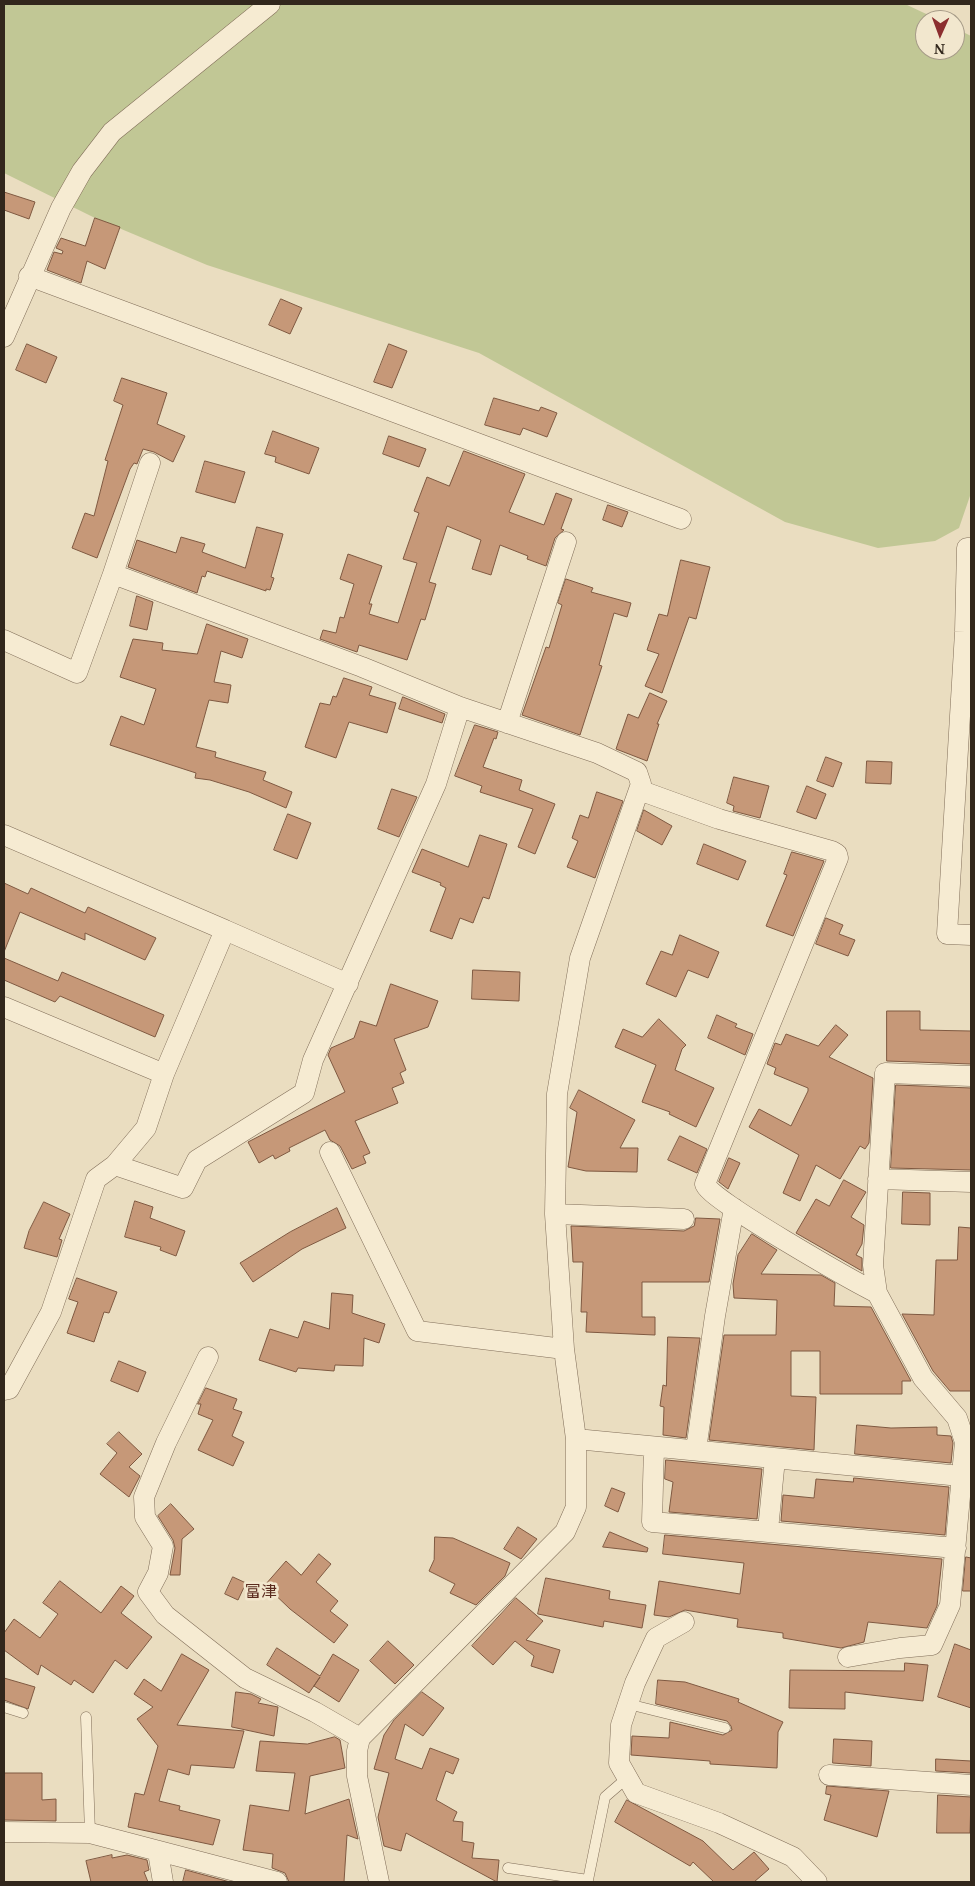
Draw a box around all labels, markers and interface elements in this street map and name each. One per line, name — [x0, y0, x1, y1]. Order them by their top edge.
north arrow — [915, 10, 965, 60]
text: N — [934, 40, 945, 59]
district label: 富津 — [245, 1582, 277, 1602]

